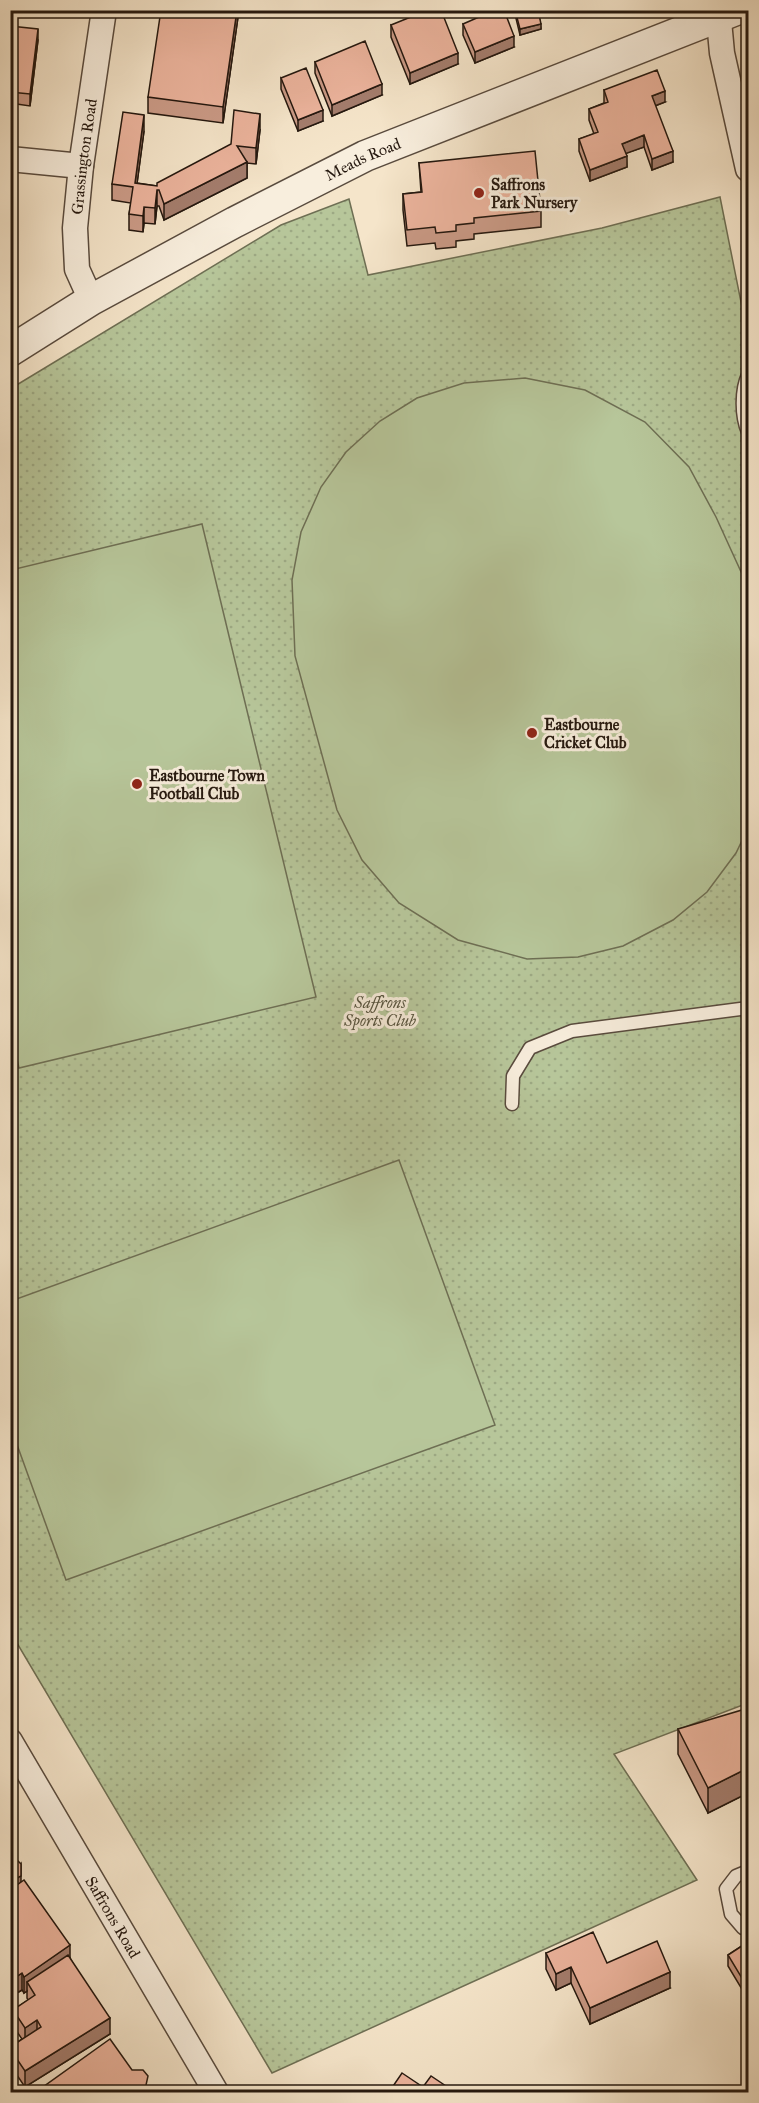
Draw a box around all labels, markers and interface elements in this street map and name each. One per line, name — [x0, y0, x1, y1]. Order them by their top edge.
street label: Grassington Road — [67, 97, 101, 215]
street label: Meads Road — [322, 134, 403, 185]
place label: Saffrons Park Nursery — [491, 175, 579, 213]
marker: Saffrons Park Nursery — [472, 186, 486, 200]
place label: Eastbourne Cricket Club — [544, 715, 627, 752]
marker: Eastbourne Cricket Club — [525, 726, 539, 740]
place label: Eastbourne Town Football Club — [149, 766, 265, 803]
marker: Eastbourne Town Football Club — [130, 777, 144, 791]
park label: Saffrons Sports Club — [343, 993, 416, 1031]
street label: Saffrons Road — [81, 1873, 144, 1962]

